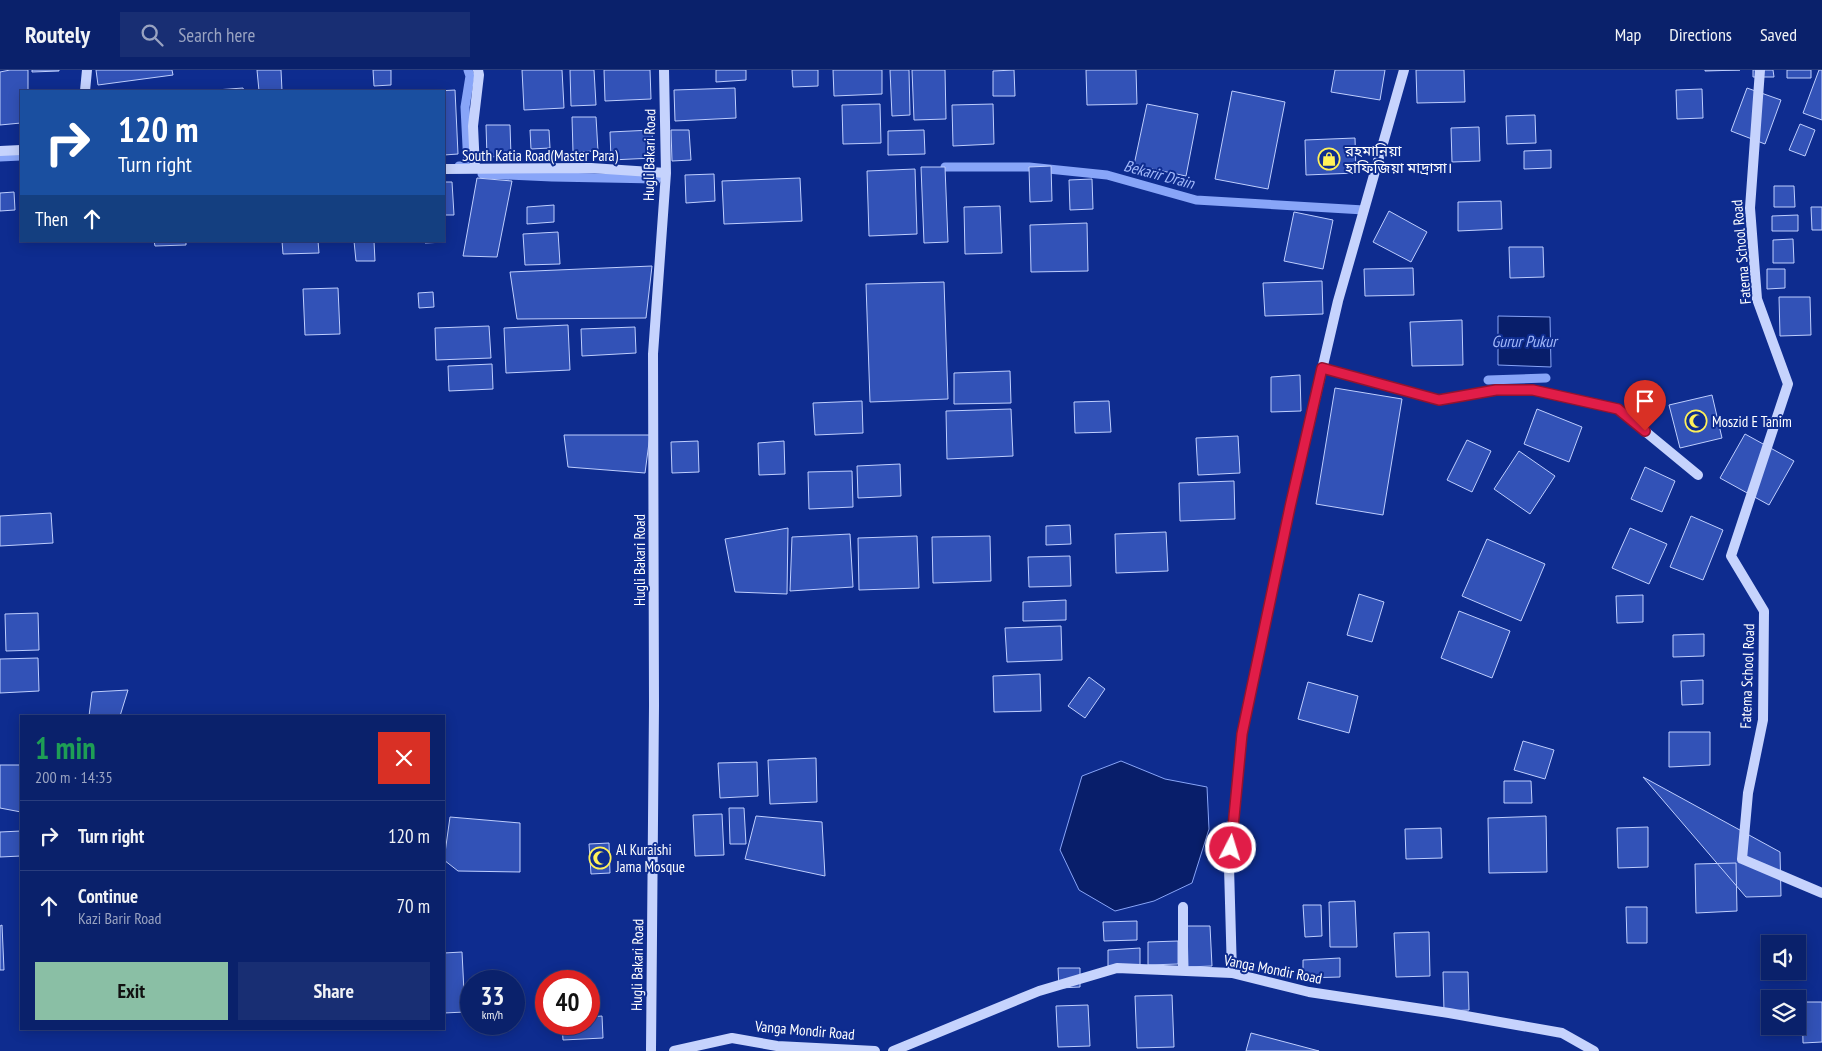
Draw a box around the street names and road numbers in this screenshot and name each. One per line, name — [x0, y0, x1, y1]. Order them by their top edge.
street label: Hugli Bakari Road — [639, 109, 659, 201]
street label: South Katia Road(Master Para) — [462, 146, 619, 165]
street label: Fatema School Road — [1727, 199, 1755, 305]
street label: Hugli Bakari Road — [630, 514, 649, 606]
street label: Fatema School Road — [1736, 623, 1758, 729]
street label: Hugli Bakari Road — [627, 919, 647, 1011]
street label: Vanga Mondir Road — [1221, 950, 1324, 988]
street label: Vanga Mondir Road — [753, 1016, 856, 1044]

